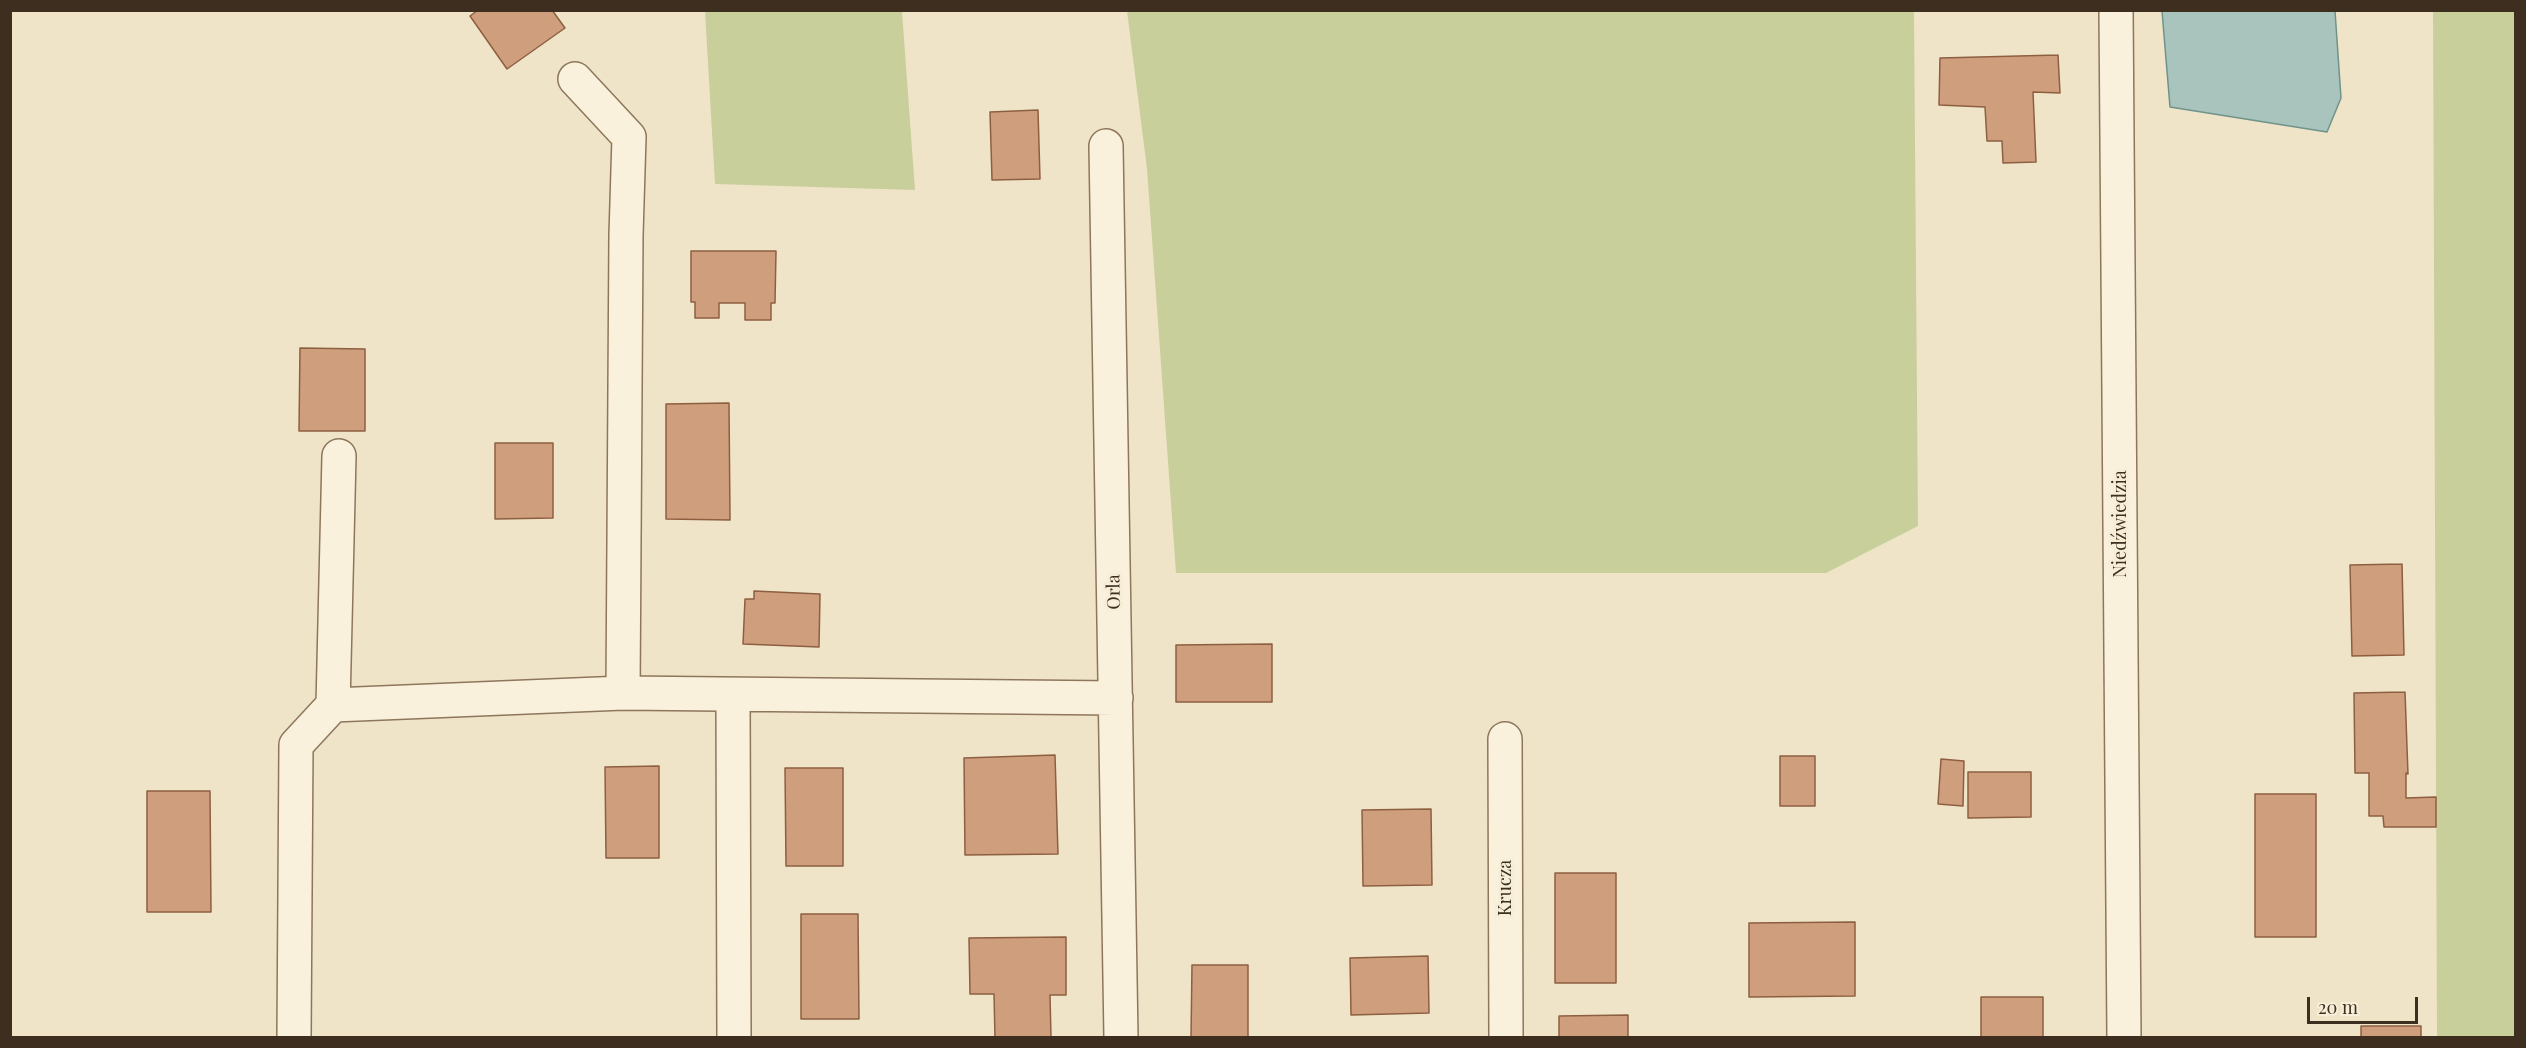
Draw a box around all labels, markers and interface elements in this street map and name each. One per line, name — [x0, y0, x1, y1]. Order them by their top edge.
street label: Niedźwiedzia — [2109, 470, 2131, 578]
street label: Orla — [1103, 574, 1125, 610]
street label: Krucza — [1494, 860, 1516, 916]
scale bar — [2310, 985, 2421, 1023]
text: 20 m — [2318, 995, 2358, 1019]

